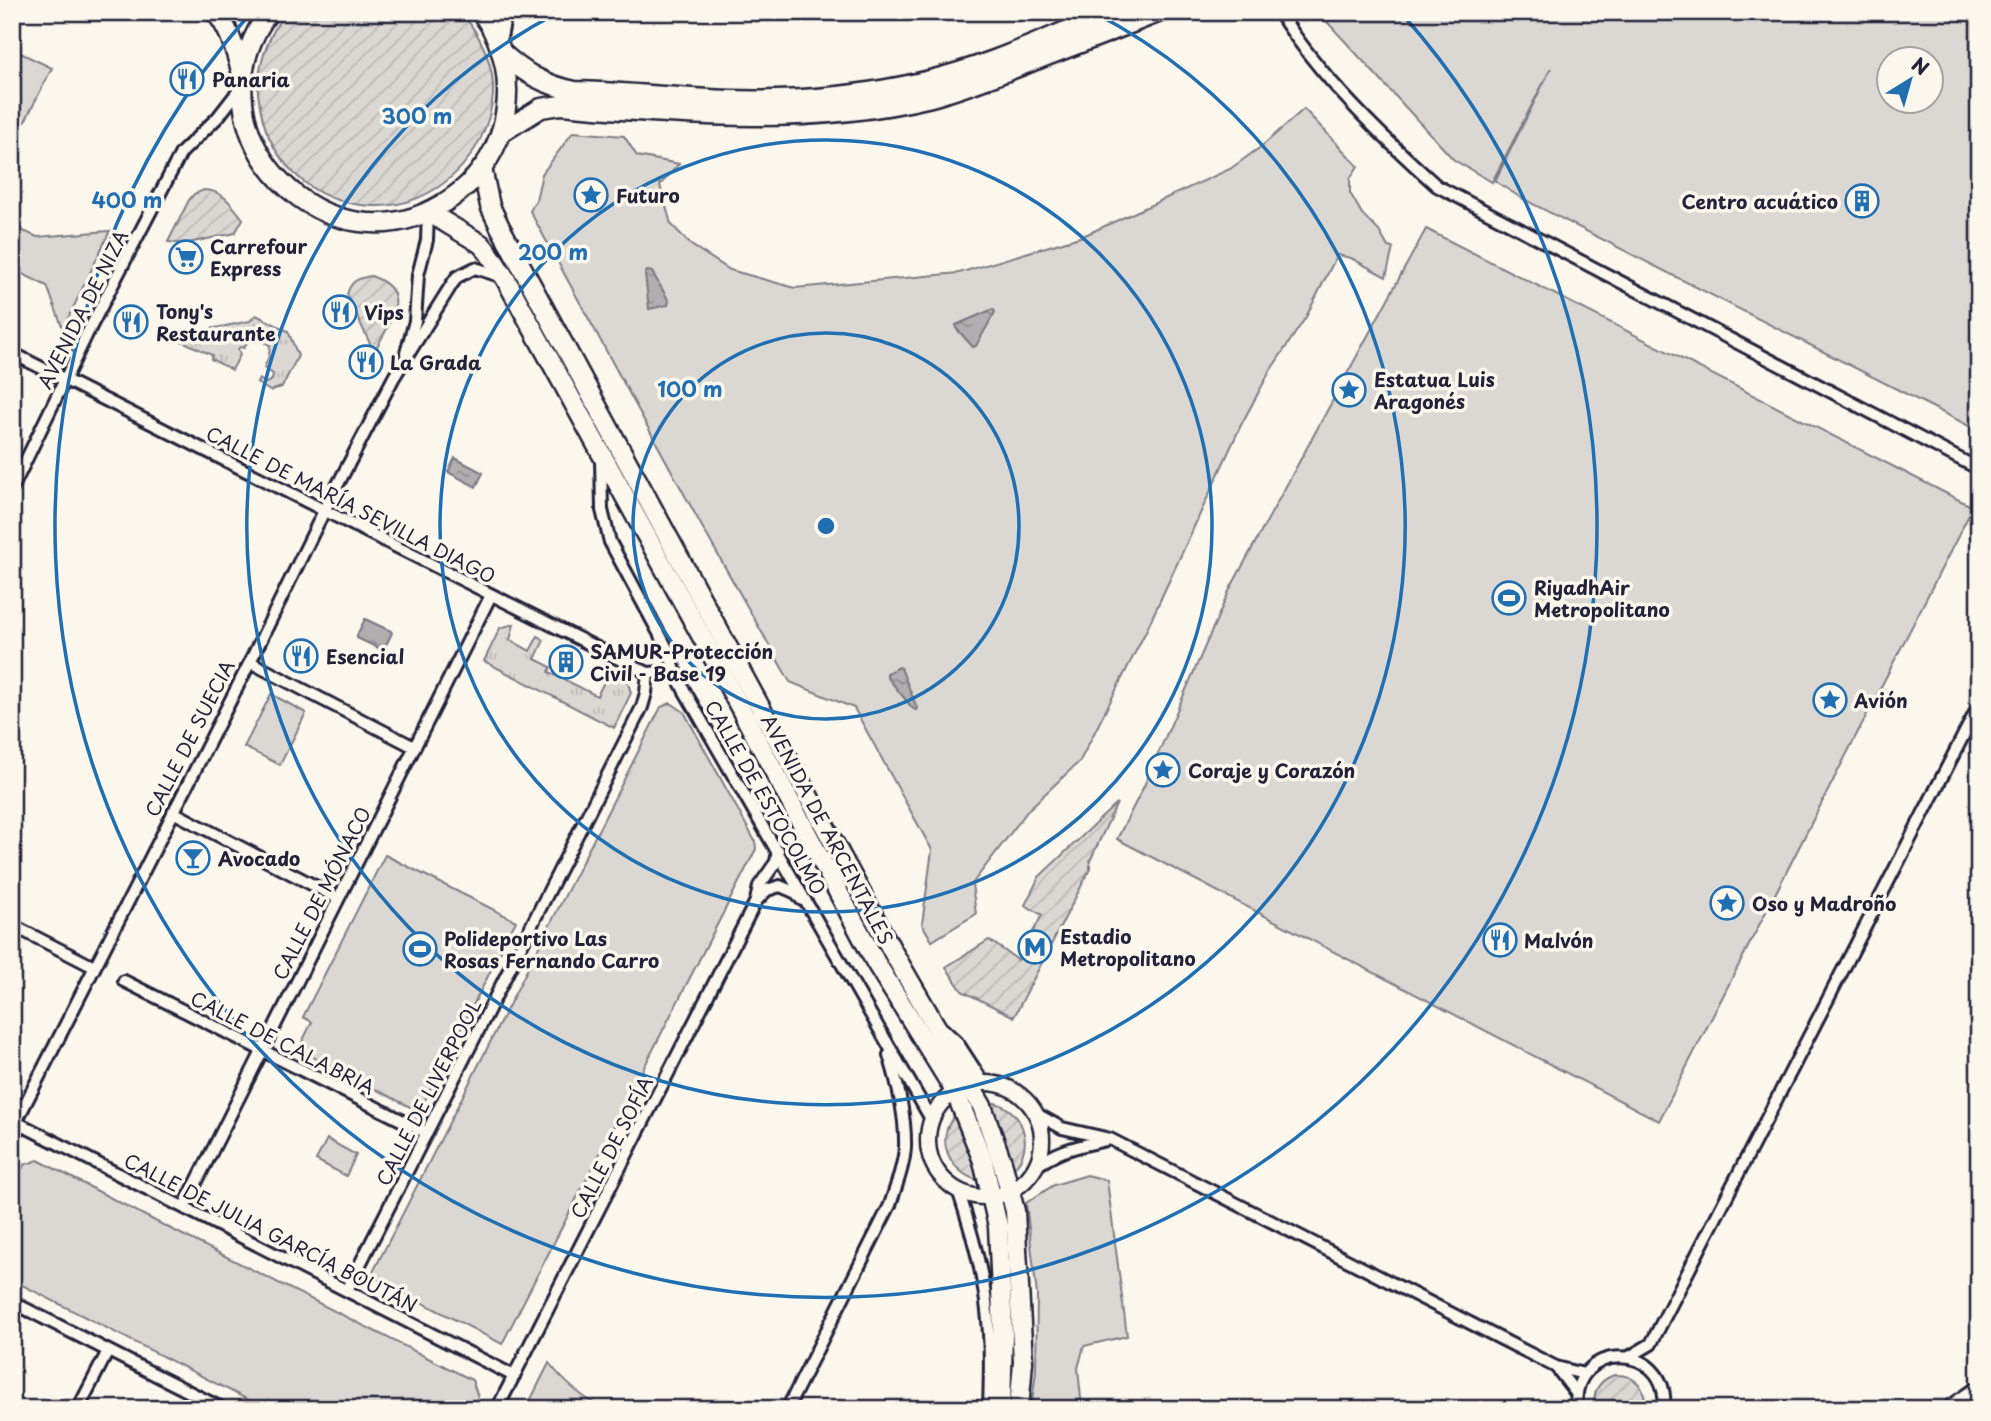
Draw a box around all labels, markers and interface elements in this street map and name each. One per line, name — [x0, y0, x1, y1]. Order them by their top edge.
north arrow — [1876, 46, 1946, 116]
text: N — [1906, 50, 1935, 81]
restaurant icon: Panaria — [168, 60, 206, 98]
place label: Panaria — [212, 65, 290, 93]
text: 300 m — [382, 99, 452, 131]
place icon: Futuro — [572, 176, 610, 214]
place label: Futuro — [616, 181, 680, 209]
building icon: Centro acuático — [1843, 182, 1881, 220]
text: 400 m — [92, 183, 162, 215]
place label: Centro acuático — [1681, 187, 1838, 215]
street label: AVENIDA DE NIZA — [30, 225, 134, 393]
place label: Carrefour Express — [210, 232, 307, 282]
text: 200 m — [518, 235, 588, 267]
supermarket icon: Carrefour Express — [167, 238, 205, 276]
restaurant icon: Vips — [321, 293, 359, 331]
place label: Tony's Restaurante — [156, 297, 276, 347]
place label: Vips — [364, 298, 404, 326]
restaurant icon: Tony's Restaurante — [112, 303, 150, 341]
restaurant icon: La Grada — [347, 343, 385, 381]
place label: La Grada — [390, 348, 481, 376]
place label: Estatua Luis Aragonés — [1373, 365, 1495, 415]
place icon: Estatua Luis Aragonés — [1330, 371, 1368, 409]
text: 100 m — [657, 372, 723, 404]
street label: CALLE DE MARÍA SEVILLA DIAGO — [201, 419, 501, 589]
centre of rings — [814, 514, 838, 538]
place label: RiyadhAir Metropolitano — [1534, 573, 1670, 623]
sports icon: RiyadhAir Metropolitano — [1490, 579, 1528, 617]
restaurant icon: Esencial — [282, 637, 320, 675]
place label: SAMUR-Protección Civil - Base 19 — [590, 637, 773, 687]
place label: Esencial — [326, 642, 404, 670]
building icon: SAMUR-Protección Civil - Base 19 — [547, 643, 585, 681]
street label: CALLE DE SUECIA — [137, 655, 241, 821]
place icon: Avión — [1811, 681, 1849, 719]
place label: Avión — [1853, 686, 1908, 714]
street label: CALLE DE ESTOCOLMO — [699, 695, 833, 899]
street label: AVENIDA DE ARCENTALES — [755, 709, 901, 949]
place icon: Coraje y Corazón — [1144, 751, 1182, 789]
place label: Coraje y Corazón — [1188, 756, 1355, 784]
street label: CALLE DE MÓNACO — [265, 802, 377, 984]
bar icon: Avocado — [174, 839, 212, 877]
place label: Avocado — [218, 844, 300, 872]
place icon: Oso y Madroño — [1708, 884, 1746, 922]
place label: Oso y Madroño — [1752, 889, 1896, 917]
restaurant icon: Malvón — [1481, 921, 1519, 959]
place label: Estadio Metropolitano — [1060, 922, 1196, 972]
place label: Polideportivo Las Rosas Fernando Carro — [444, 924, 659, 974]
place label: Malvón — [1524, 926, 1593, 954]
metro station icon: Estadio Metropolitano — [1016, 928, 1054, 966]
sports icon: Polideportivo Las Rosas Fernando Carro — [401, 930, 439, 968]
street label: CALLE DE CALABRIA — [186, 983, 380, 1101]
street label: CALLE DE LIVERPOOL — [369, 994, 487, 1190]
street label: CALLE DE SOFÍA — [563, 1071, 659, 1223]
street label: CALLE DE JULIA GARCÍA BOUTÁN — [119, 1146, 423, 1318]

